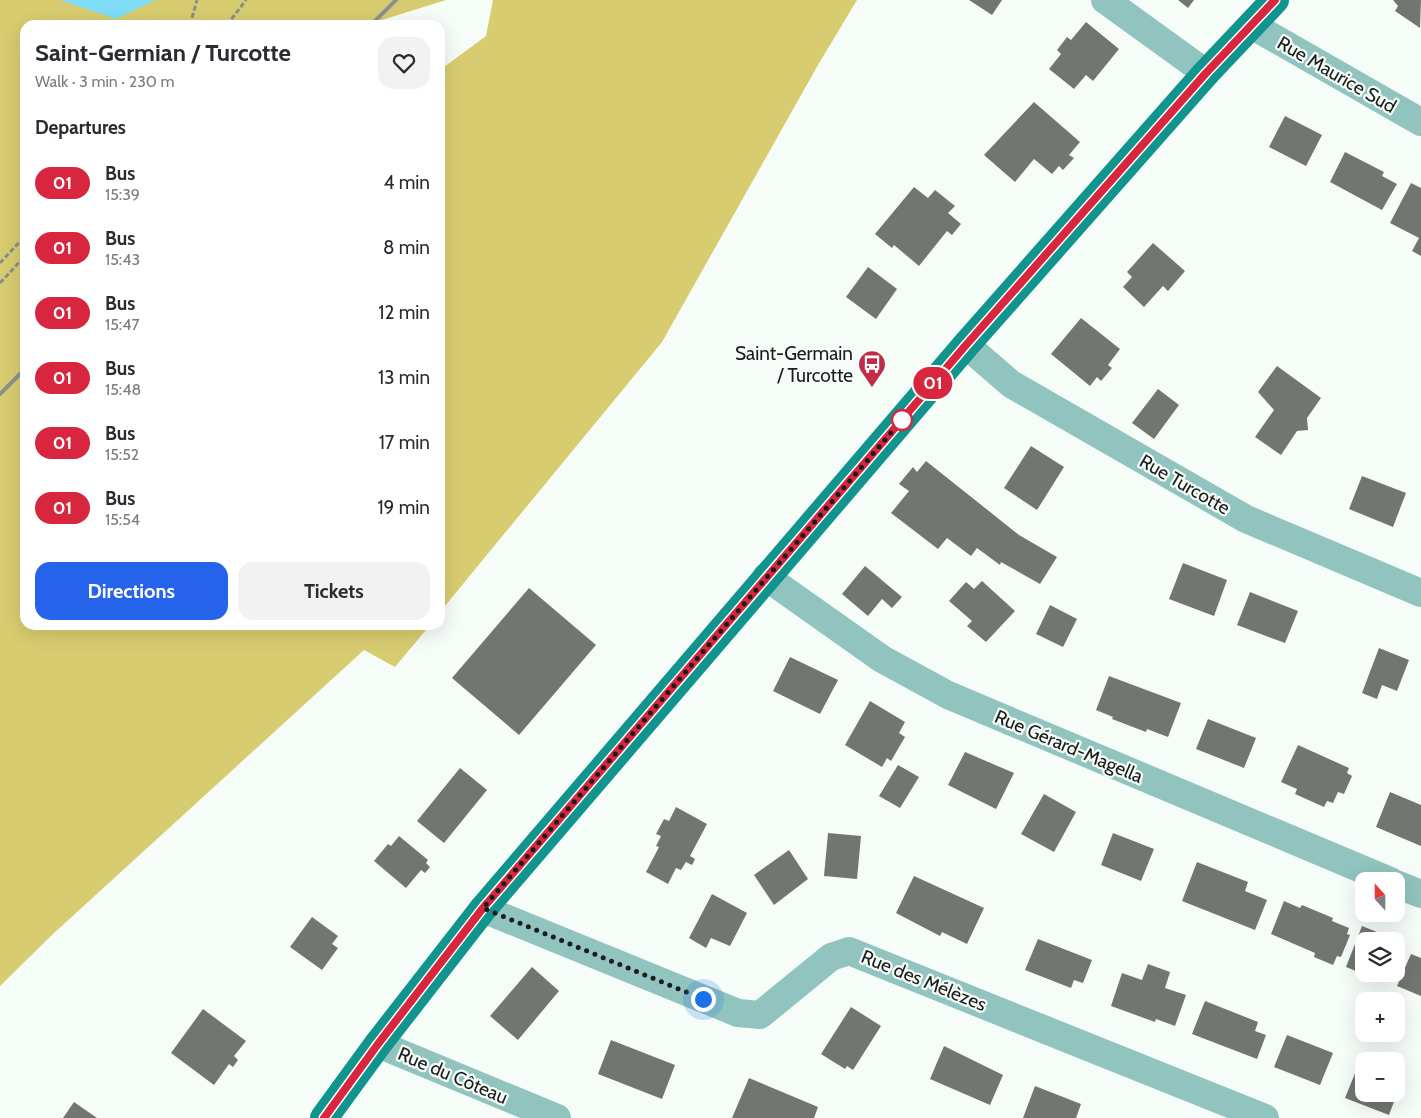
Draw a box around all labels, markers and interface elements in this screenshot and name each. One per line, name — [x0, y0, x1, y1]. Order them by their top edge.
street label: Rue Maurice Sud — [1273, 31, 1400, 118]
button: heart — [378, 37, 430, 89]
text: Saint-Germian / Turcotte — [35, 38, 291, 67]
text: Walk · 3 min · 230 m — [35, 72, 175, 91]
text: Departures — [35, 116, 126, 139]
text: Bus — [105, 162, 135, 185]
text: 4 min — [383, 171, 430, 194]
text: 01 — [53, 172, 72, 194]
text: 15:39 — [105, 185, 140, 204]
text: Bus — [105, 227, 135, 250]
text: 8 min — [383, 236, 430, 259]
text: 01 — [53, 237, 72, 259]
text: 15:43 — [105, 250, 140, 269]
text: Bus — [105, 292, 135, 315]
text: 12 min — [378, 301, 430, 324]
text: 01 — [53, 302, 72, 324]
text: 15:47 — [105, 315, 140, 334]
place label: Saint-Germain / Turcotte — [735, 342, 853, 387]
bus stop icon: Saint-Germain / Turcotte — [857, 349, 887, 388]
text: Bus — [105, 357, 135, 380]
text: 13 min — [378, 366, 430, 389]
text: 01 — [53, 367, 72, 389]
line badge: 01 — [910, 367, 956, 399]
text: 01 — [923, 372, 943, 394]
text: 15:48 — [105, 380, 141, 399]
unlabelled marker — [891, 409, 913, 431]
text: Bus — [105, 422, 135, 445]
text: 17 min — [379, 431, 430, 454]
text: 01 — [53, 432, 72, 454]
text: 15:52 — [105, 445, 139, 464]
street label: Rue Turcotte — [1135, 449, 1234, 520]
text: Bus — [105, 487, 135, 510]
text: 19 min — [377, 496, 430, 519]
text: 01 — [53, 497, 72, 519]
text: 15:54 — [105, 510, 140, 529]
button: Directions — [35, 562, 228, 620]
button: Tickets — [238, 562, 430, 620]
street label: Rue Gérard-Magella — [991, 705, 1146, 788]
north arrow — [1355, 872, 1405, 922]
map controls — [1355, 872, 1405, 1102]
button: layers — [1355, 932, 1405, 982]
street label: Rue des Mélèzes — [858, 945, 990, 1016]
your location — [691, 987, 716, 1012]
button: + — [1355, 992, 1405, 1042]
street label: Rue du Côteau — [395, 1042, 511, 1109]
button: − — [1355, 1052, 1405, 1102]

